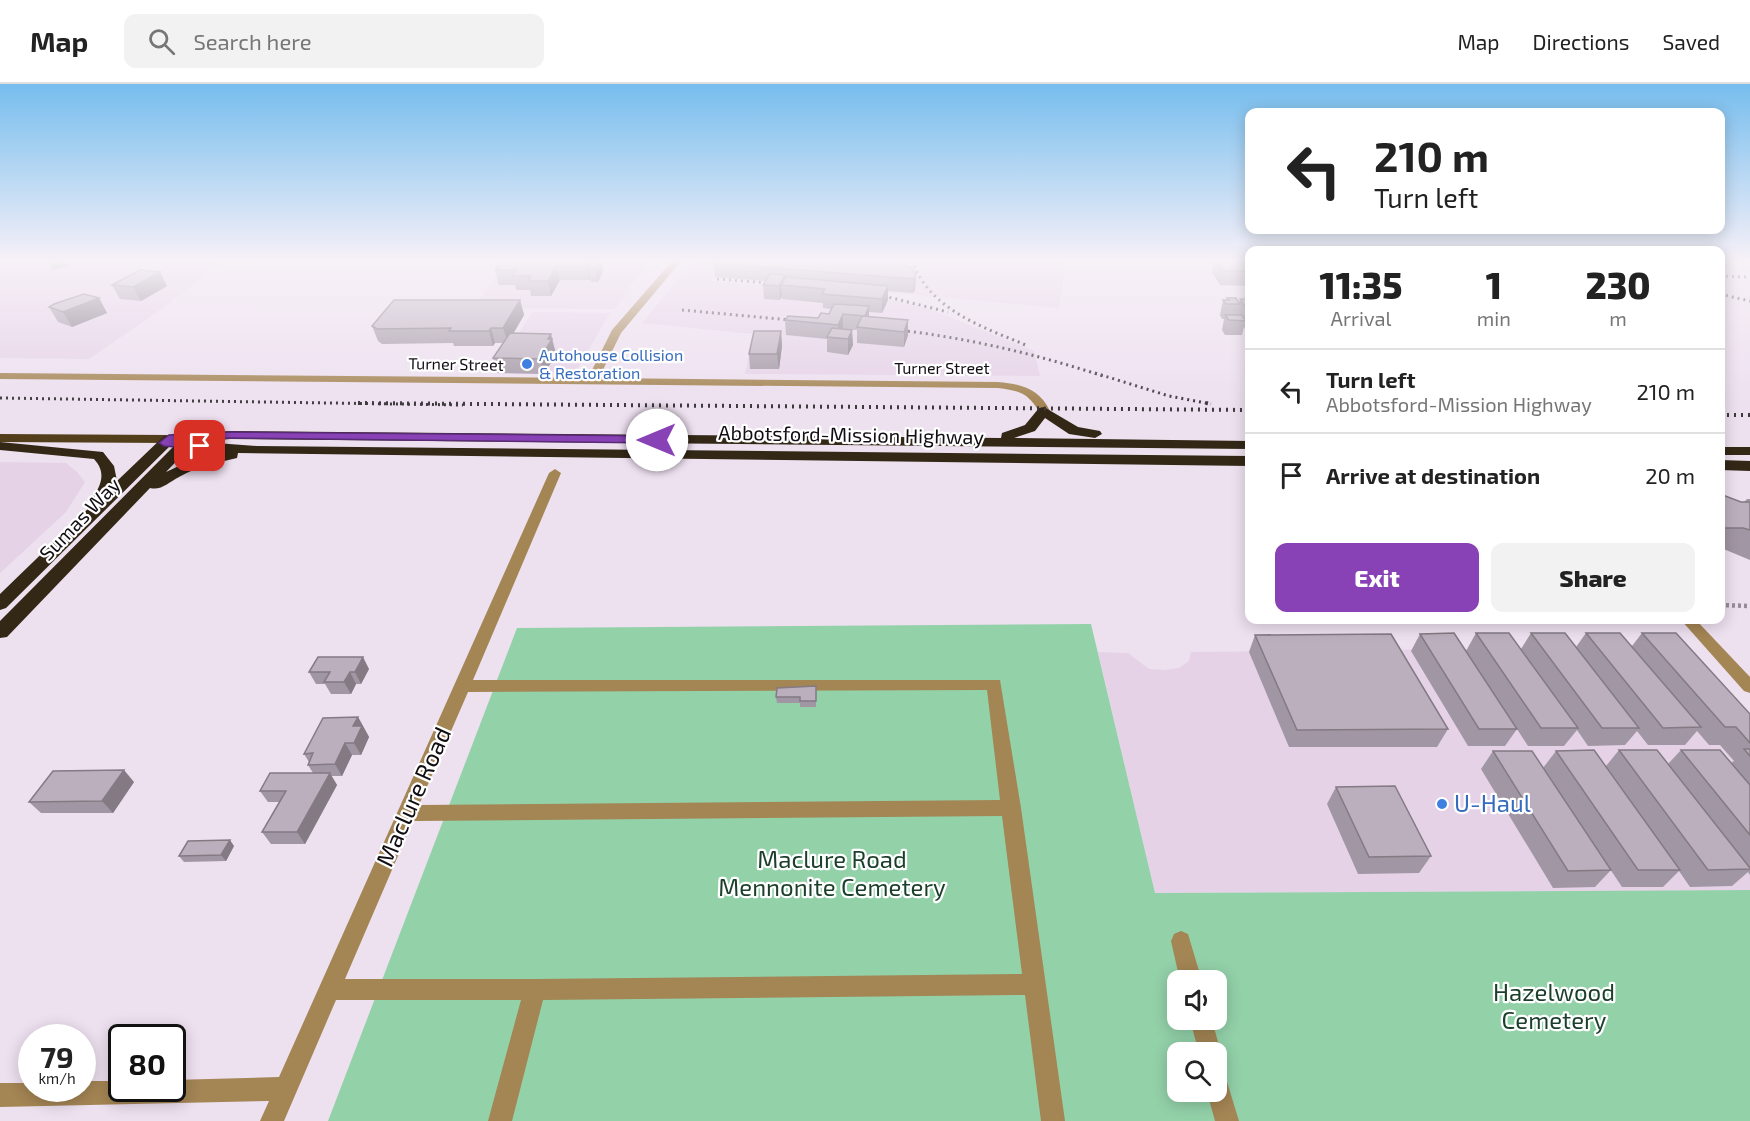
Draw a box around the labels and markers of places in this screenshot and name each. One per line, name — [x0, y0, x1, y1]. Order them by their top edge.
place label: Autohouse Collision & Restoration — [539, 345, 683, 382]
marker: Autohouse Collision & Restoration — [520, 357, 534, 371]
pin — [174, 420, 225, 471]
place label: U-Haul — [1454, 788, 1531, 817]
marker: U-Haul — [1435, 797, 1449, 811]

